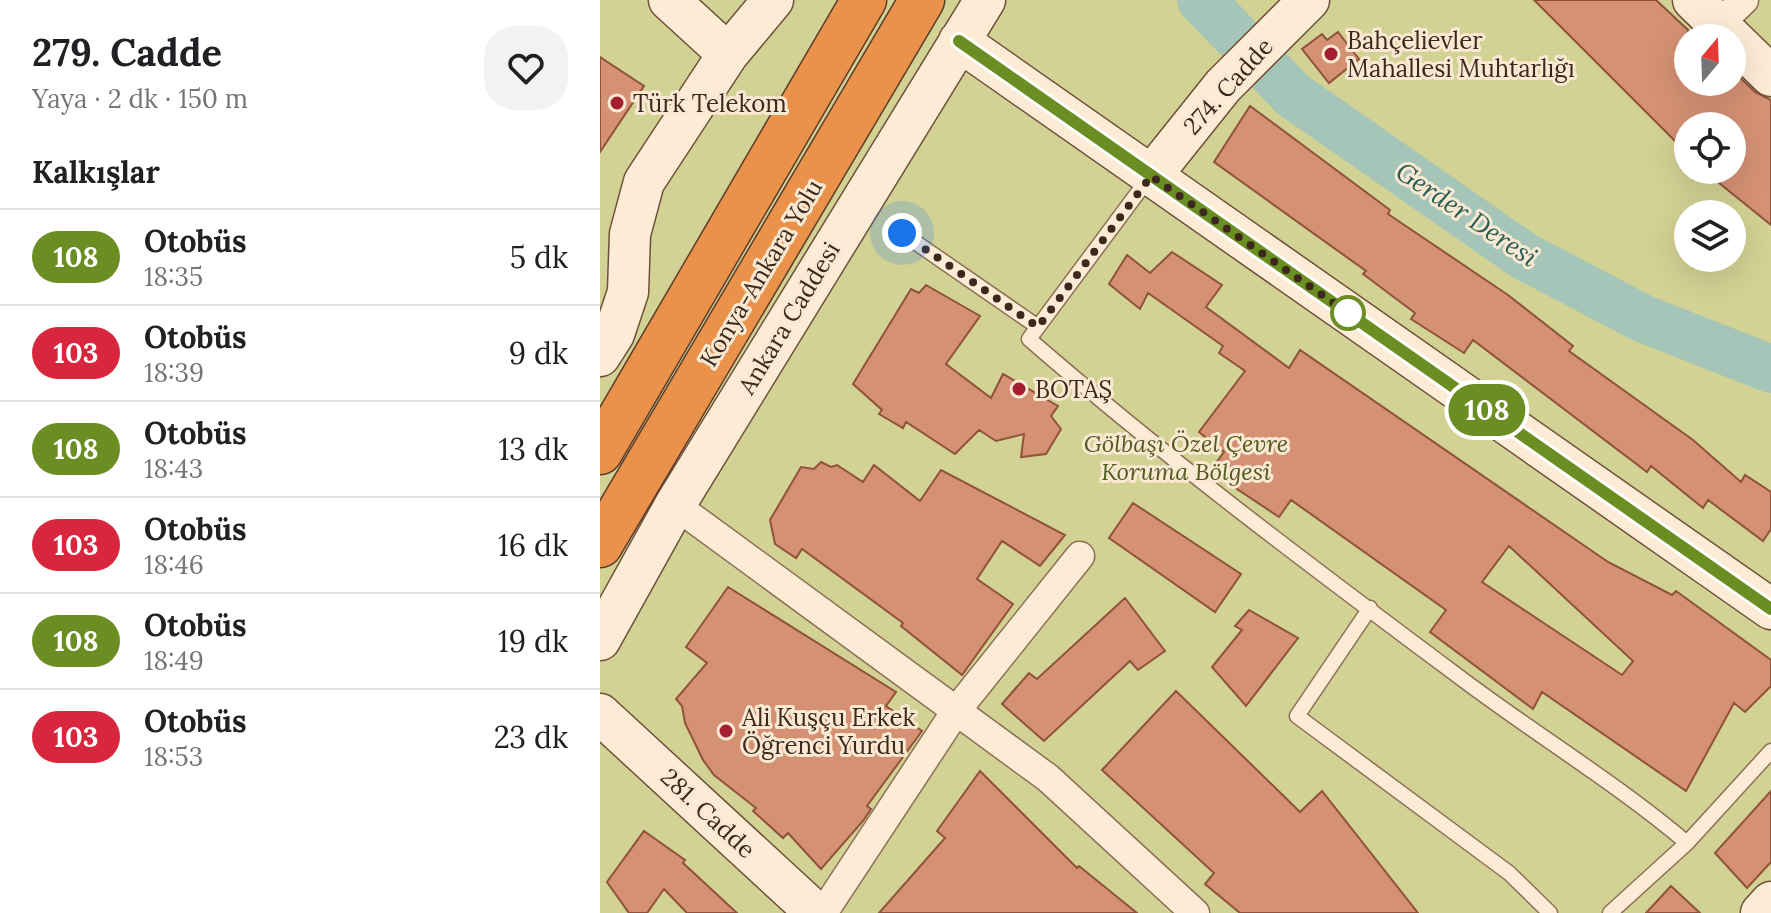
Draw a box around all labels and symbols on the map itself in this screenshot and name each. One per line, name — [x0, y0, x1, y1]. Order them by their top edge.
north arrow — [1674, 24, 1746, 96]
place label: Bahçelievler Mahallesi Muhtarlığı — [1347, 25, 1575, 84]
street label: 274. Cadde — [1176, 31, 1280, 141]
marker: Bahçelievler Mahallesi Muhtarlığı — [1322, 45, 1340, 63]
place label: Türk Telekom — [633, 88, 787, 119]
marker: Türk Telekom — [608, 94, 626, 112]
water label: Gerder Deresi — [1390, 154, 1545, 274]
street label: Konya-Ankara Yolu — [693, 174, 829, 372]
your location — [882, 213, 922, 253]
street label: Ankara Caddesi — [731, 236, 847, 401]
unlabelled marker — [1331, 296, 1365, 330]
place label: BOTAŞ — [1035, 374, 1112, 405]
marker: BOTAŞ — [1010, 380, 1028, 398]
line badge: 108 — [1441, 384, 1533, 436]
park label: Gölbaşı Özel Çevre Koruma Bölgesi — [1084, 428, 1288, 487]
place label: Ali Kuşçu Erkek Öğrenci Yurdu — [741, 702, 916, 761]
marker: Ali Kuşçu Erkek Öğrenci Yurdu — [717, 722, 735, 740]
street label: 281. Cadde — [654, 761, 762, 865]

